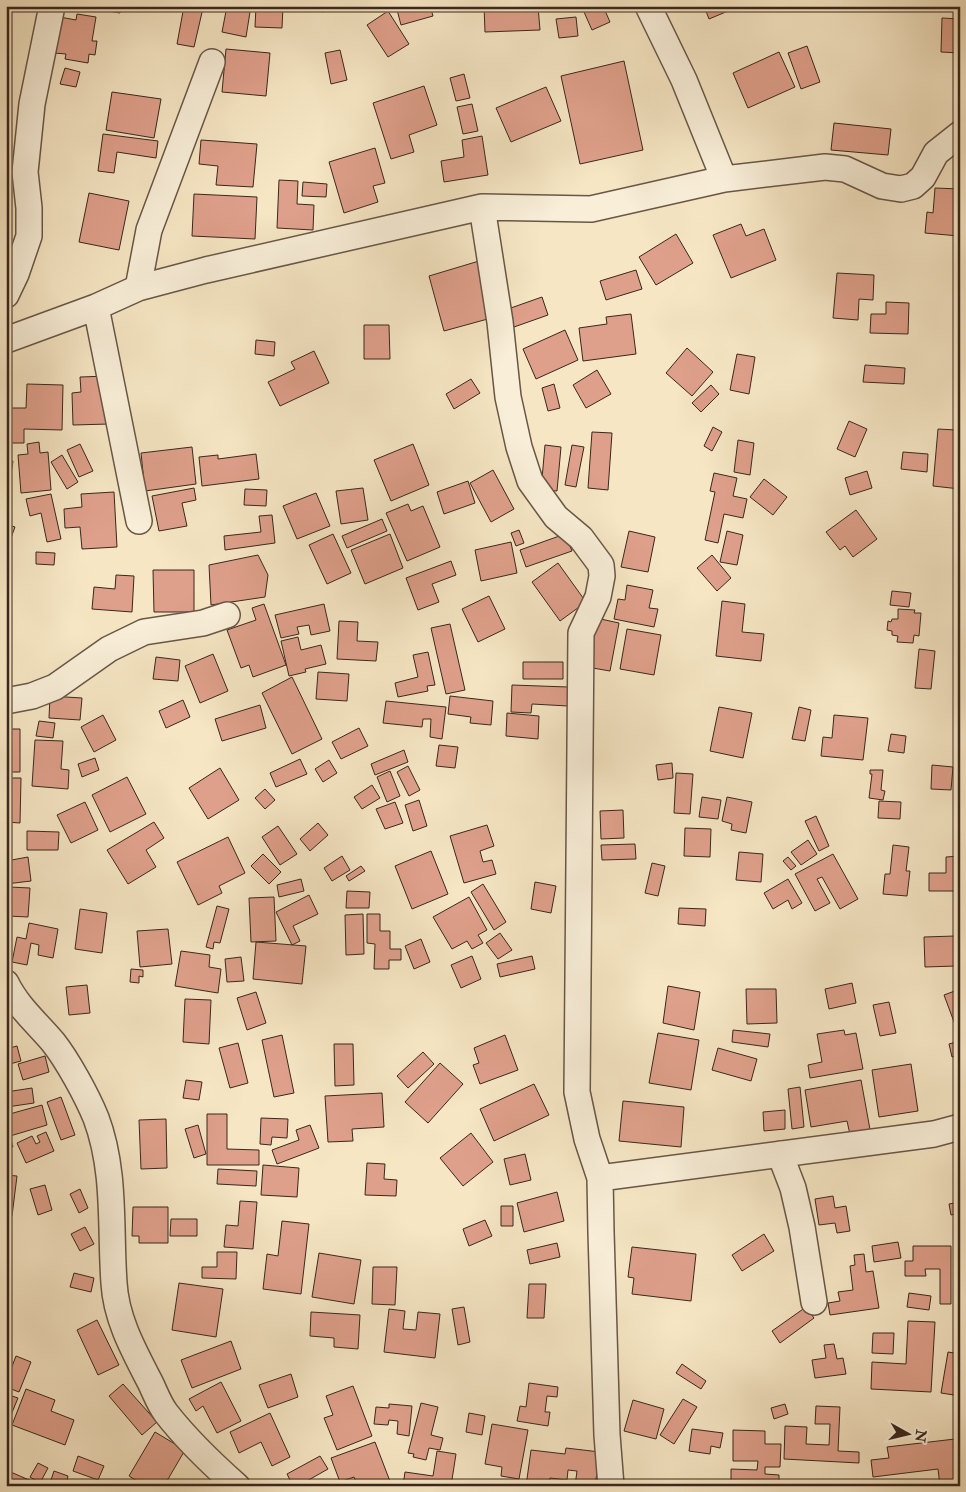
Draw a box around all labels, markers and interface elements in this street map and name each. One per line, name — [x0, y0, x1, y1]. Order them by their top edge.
north arrow — [884, 1410, 934, 1460]
text: N — [911, 1427, 930, 1444]

